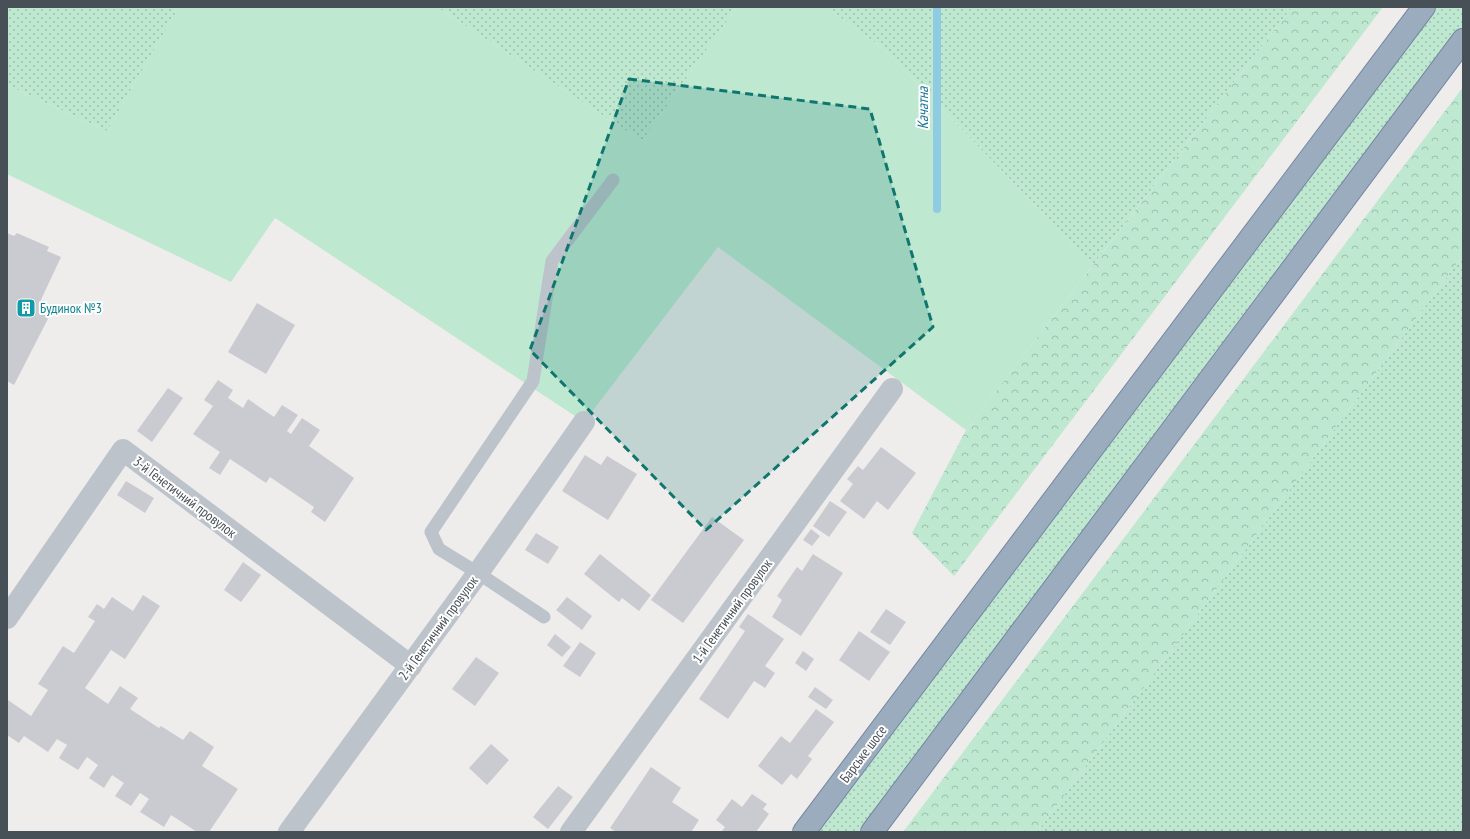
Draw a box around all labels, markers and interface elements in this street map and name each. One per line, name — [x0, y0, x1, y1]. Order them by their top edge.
water label: Качатна — [913, 86, 932, 129]
building icon: Будинок №3 — [15, 297, 37, 319]
place label: Будинок №3 — [40, 299, 102, 317]
street label: 3-й Генетичний провулок — [130, 452, 241, 542]
street label: 1-й Генетичний провулок — [688, 555, 776, 667]
street label: 2-й Генетичний провулок — [394, 572, 482, 684]
street label: Барське шосе — [836, 722, 891, 786]

